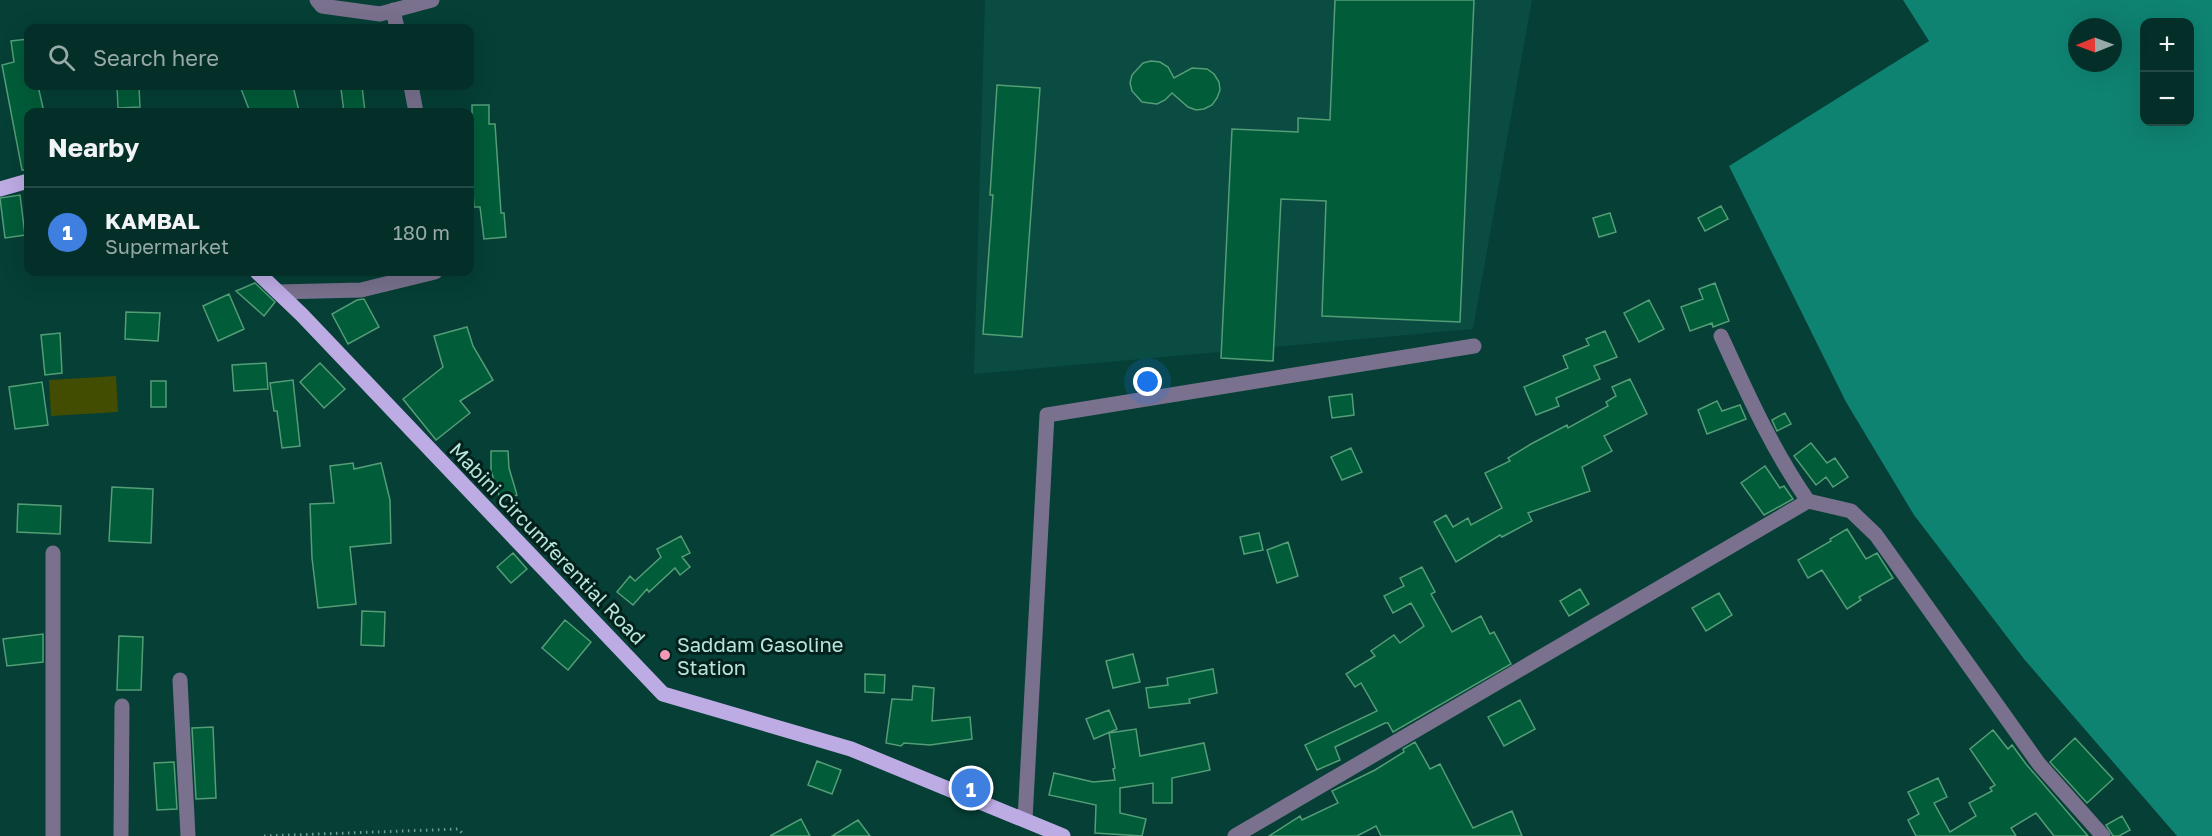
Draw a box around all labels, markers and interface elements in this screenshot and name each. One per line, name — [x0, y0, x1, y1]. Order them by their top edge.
north arrow — [2068, 18, 2122, 72]
map controls — [2140, 18, 2194, 126]
button: + — [2140, 18, 2194, 72]
search box — [24, 24, 474, 90]
icon: search — [45, 41, 78, 74]
text: Search here — [93, 44, 219, 71]
button: − — [2140, 72, 2194, 126]
text: Nearby — [48, 132, 139, 163]
text: KAMBAL — [105, 207, 200, 234]
text: 1 — [62, 220, 73, 244]
text: 180 m — [393, 220, 450, 244]
text: Supermarket — [105, 234, 229, 258]
your location — [1133, 367, 1162, 396]
street label: Mabini Circumferential Road — [445, 437, 651, 649]
place label: Saddam Gasoline Station — [677, 632, 843, 679]
marker: Saddam Gasoline Station — [658, 648, 672, 662]
pin: 1 — [952, 766, 990, 810]

